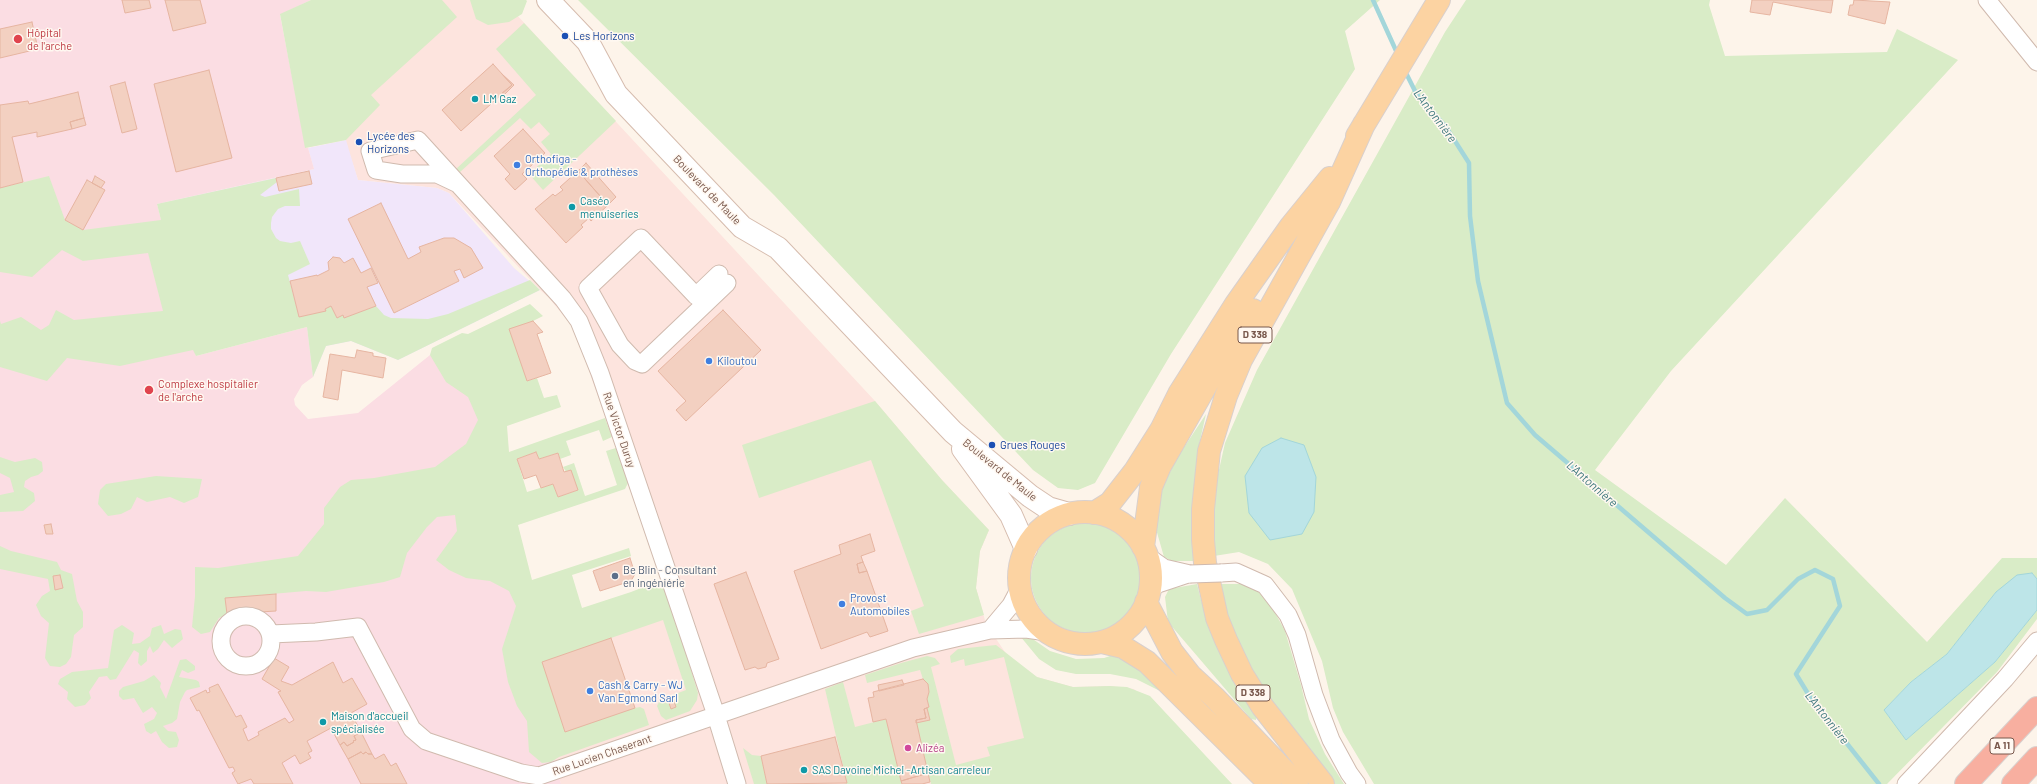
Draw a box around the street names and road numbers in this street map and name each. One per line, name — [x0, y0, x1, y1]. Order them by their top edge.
street label: Boulevard de Maule — [670, 152, 744, 228]
road number: D 338 — [1238, 327, 1272, 343]
street label: Rue Victor Duruy — [600, 390, 638, 470]
street label: Boulevard de Maule — [960, 436, 1040, 504]
road number: D 338 — [1236, 685, 1270, 701]
street label: Rue Lucien Chaserant — [551, 732, 653, 778]
road number: A 11 — [1990, 738, 2014, 754]

